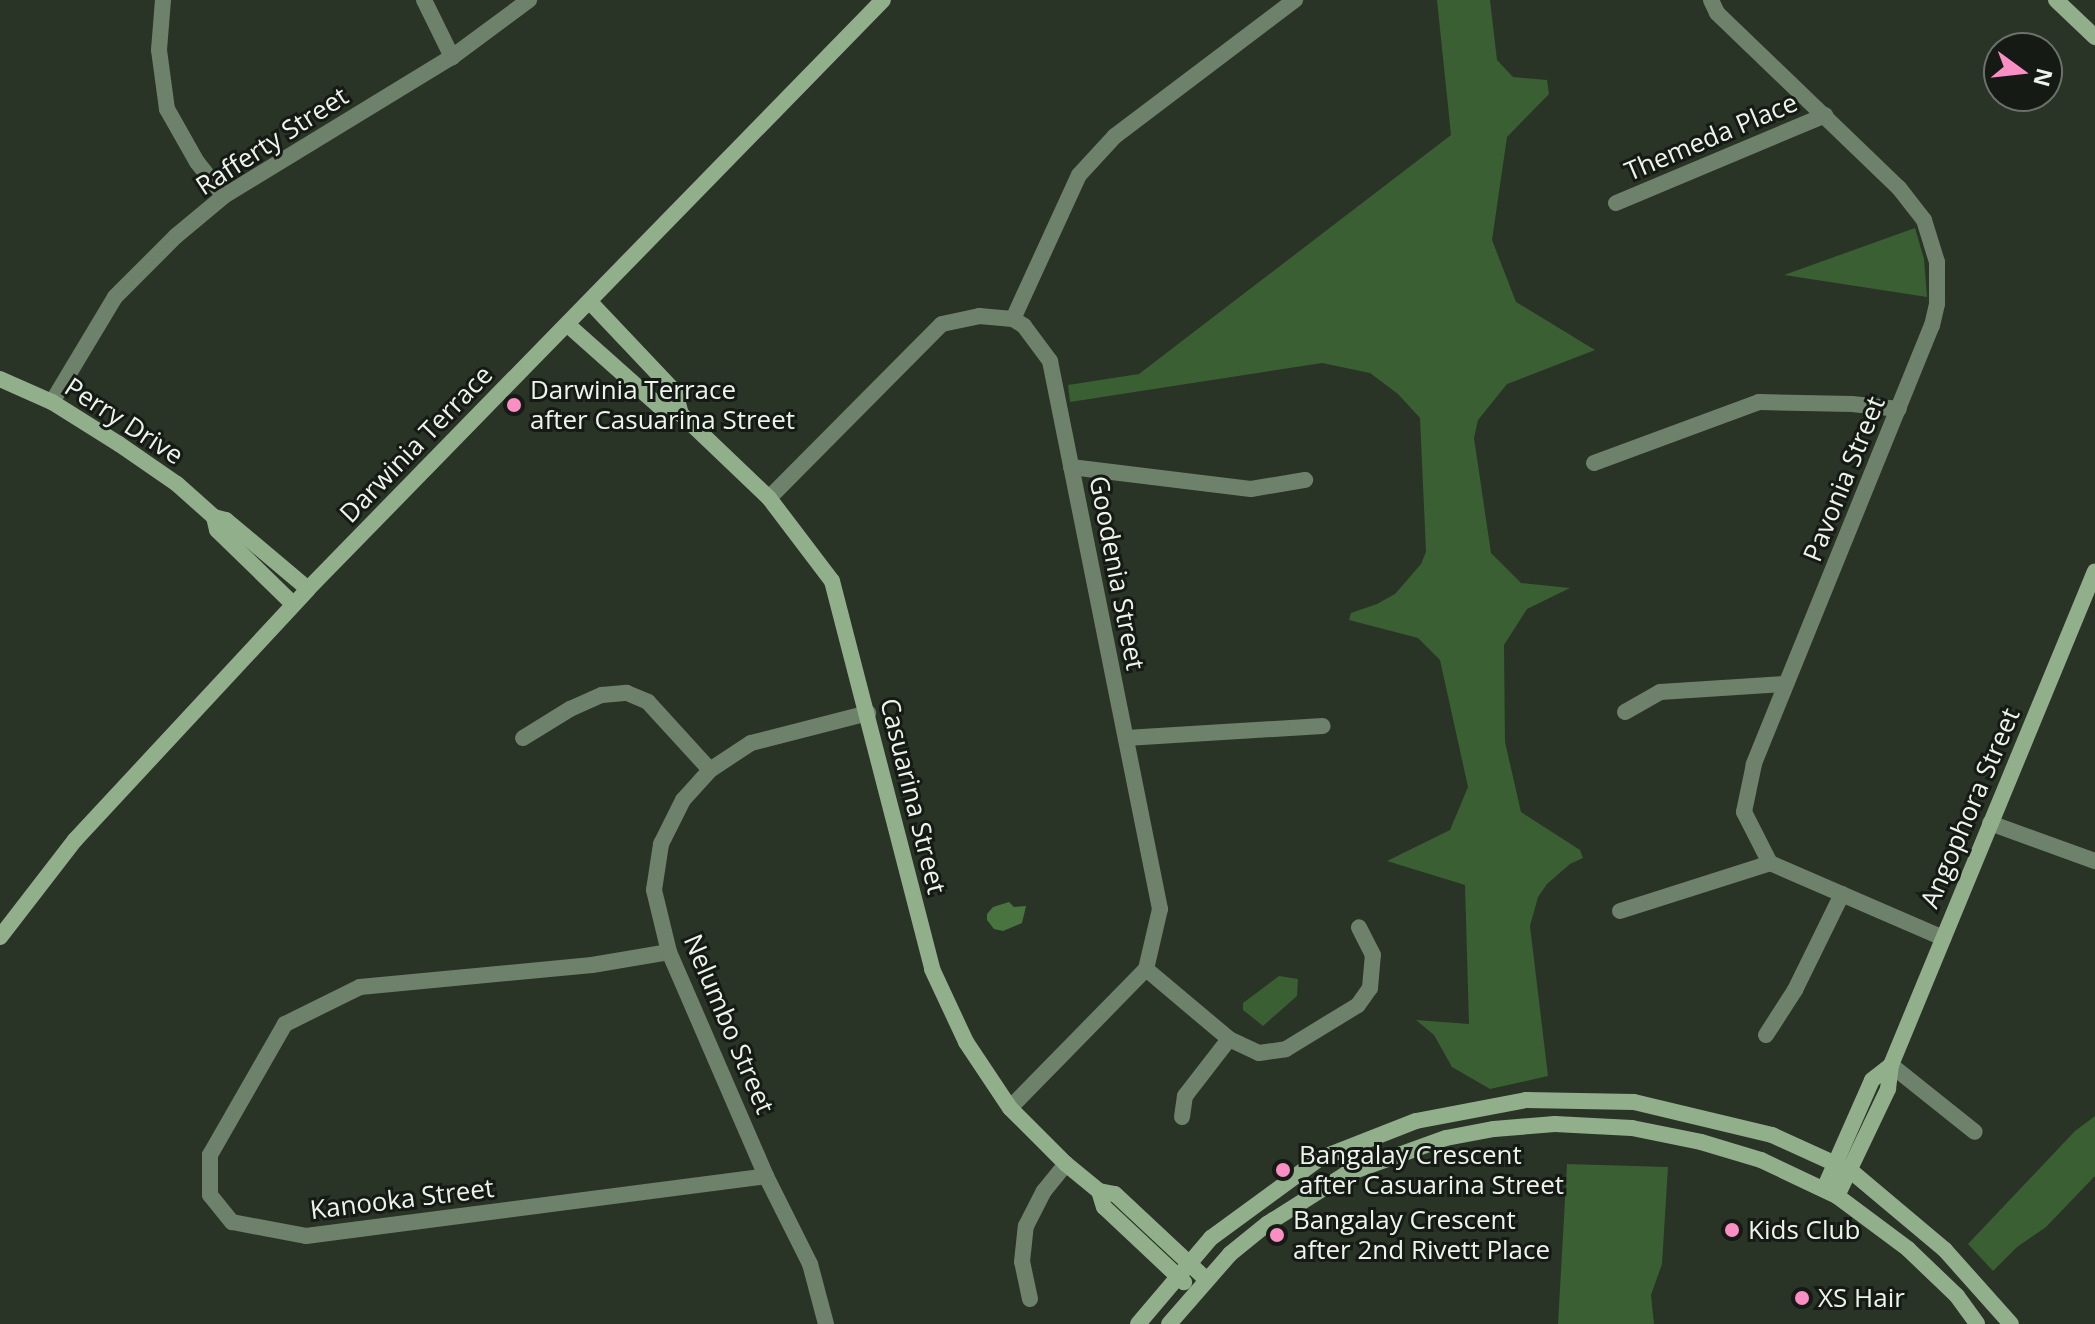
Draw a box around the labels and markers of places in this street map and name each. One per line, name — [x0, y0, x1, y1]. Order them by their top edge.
place label: Darwinia Terrace after Casuarina Street — [530, 374, 795, 436]
marker: Darwinia Terrace after Casuarina Street — [505, 396, 523, 414]
place label: Bangalay Crescent after Casuarina Street — [1299, 1139, 1564, 1200]
marker: Bangalay Crescent after Casuarina Street — [1274, 1161, 1292, 1179]
place label: Bangalay Crescent after 2nd Rivett Place — [1293, 1204, 1550, 1266]
place label: Kids Club — [1748, 1214, 1860, 1246]
marker: Kids Club — [1723, 1221, 1741, 1239]
marker: Bangalay Crescent after 2nd Rivett Place — [1268, 1226, 1286, 1244]
place label: XS Hair — [1818, 1282, 1905, 1314]
marker: XS Hair — [1793, 1289, 1811, 1307]

